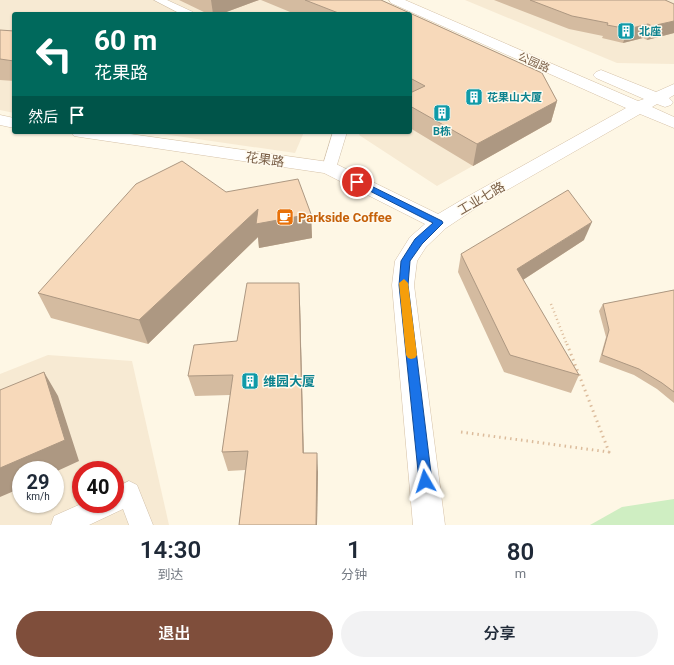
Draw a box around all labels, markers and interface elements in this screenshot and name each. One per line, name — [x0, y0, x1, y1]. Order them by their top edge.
building icon: 北座 — [616, 21, 636, 41]
text: 60 m — [94, 24, 157, 57]
place label: 北座 — [639, 25, 661, 38]
icon: left — [28, 28, 80, 80]
street label: 公园路 — [516, 50, 552, 75]
text: 花果路 — [94, 62, 148, 83]
building icon: 花果山大厦 — [464, 87, 484, 107]
place label: 花果山大厦 — [487, 91, 542, 104]
building icon: B栋 — [432, 103, 452, 123]
icon: arrive — [66, 104, 88, 126]
text: 然后 — [28, 108, 58, 126]
place label: B栋 — [433, 125, 451, 138]
street label: 花果路 — [245, 149, 285, 170]
pin — [340, 165, 374, 199]
icon: arrive — [346, 171, 368, 193]
street label: 工业七路 — [455, 179, 508, 218]
cafe icon: Parkside Coffee — [275, 207, 295, 227]
place label: Parkside Coffee — [298, 210, 392, 225]
building icon: 维园大厦 — [240, 371, 260, 391]
place label: 维园大厦 — [263, 374, 315, 389]
position arrow — [404, 460, 446, 502]
speed limit sign: 40 — [72, 461, 124, 513]
text: 29 — [27, 470, 49, 494]
text: km/h — [26, 491, 50, 502]
text: 14:30 — [140, 536, 201, 564]
text: 1 — [347, 536, 361, 564]
text: 80 — [507, 538, 534, 566]
text: m — [515, 566, 526, 581]
text: 到达 — [157, 567, 183, 582]
text: 分钟 — [341, 567, 367, 582]
button: 退出 — [16, 611, 333, 657]
button: 分享 — [341, 611, 658, 657]

